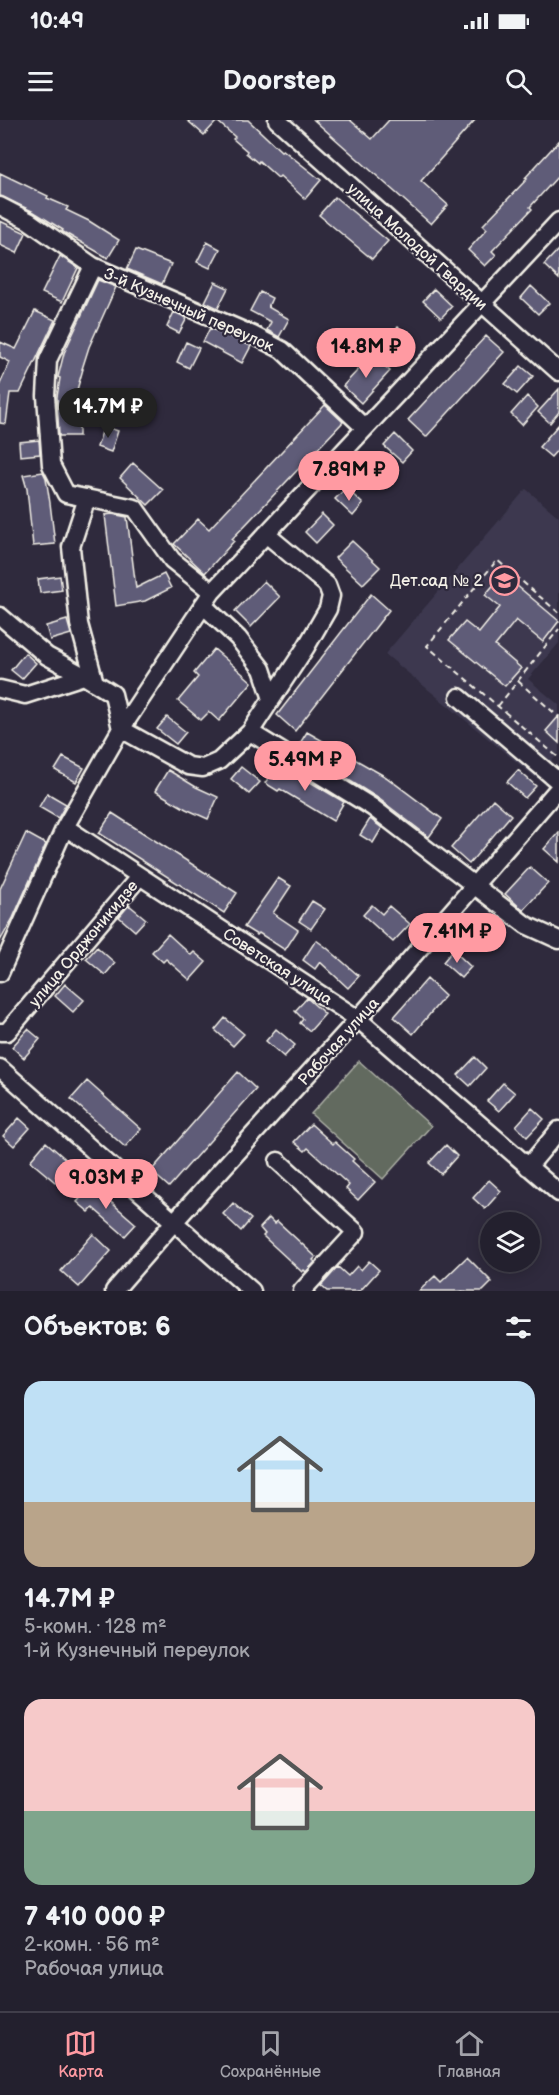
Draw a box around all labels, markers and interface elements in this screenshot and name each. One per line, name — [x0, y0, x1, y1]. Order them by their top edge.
text: 10:49 — [30, 8, 84, 35]
icon: menu — [24, 65, 57, 98]
text: Doorstep — [223, 65, 336, 97]
icon: search — [502, 65, 535, 98]
street label: улица Молодой Гвардии — [343, 179, 491, 315]
street label: 3-й Кузнечный переулок — [100, 264, 277, 357]
pin: 14.8M ₽ — [311, 328, 421, 379]
text: 14.8M ₽ — [331, 335, 401, 359]
pin: 14.7M ₽ — [53, 388, 163, 439]
text: 14.7M ₽ — [73, 395, 143, 419]
pin: 7.89M ₽ — [294, 451, 404, 502]
text: 7.89M ₽ — [312, 458, 386, 482]
school or university icon: Дет.сад № 2 — [488, 564, 520, 596]
place label: Дет.сад № 2 — [390, 572, 484, 591]
pin: 5.49M ₽ — [250, 741, 360, 792]
text: 5.49M ₽ — [268, 748, 342, 772]
street label: улица Орджоникидзе — [26, 877, 143, 1011]
pin: 7.41M ₽ — [402, 913, 512, 964]
text: 7.41M ₽ — [422, 920, 492, 944]
street label: Советская улица — [219, 925, 336, 1010]
street label: Рабочая улица — [295, 994, 384, 1090]
pin: 9.03M ₽ — [51, 1159, 161, 1210]
text: 9.03M ₽ — [69, 1166, 143, 1190]
map controls — [480, 1212, 540, 1272]
button: layers — [480, 1212, 540, 1272]
icon: filters — [502, 1311, 535, 1344]
text: Объектов: 6 — [24, 1312, 171, 1343]
icon: home — [226, 1420, 334, 1528]
text: 14.7M ₽ — [24, 1584, 115, 1615]
text: 5-комн. · 128 m² — [24, 1615, 167, 1639]
text: 1-й Кузнечный переулок — [24, 1639, 250, 1663]
icon: home — [226, 1738, 334, 1846]
text: 7 410 000 ₽ — [24, 1902, 165, 1933]
text: 2-комн. · 56 m² — [24, 1933, 160, 1957]
text: Рабочая улица — [24, 1957, 164, 1981]
tab: Карта — [58, 2027, 103, 2082]
tab: Сохранённые — [220, 2027, 321, 2082]
tab: Главная — [438, 2027, 501, 2082]

